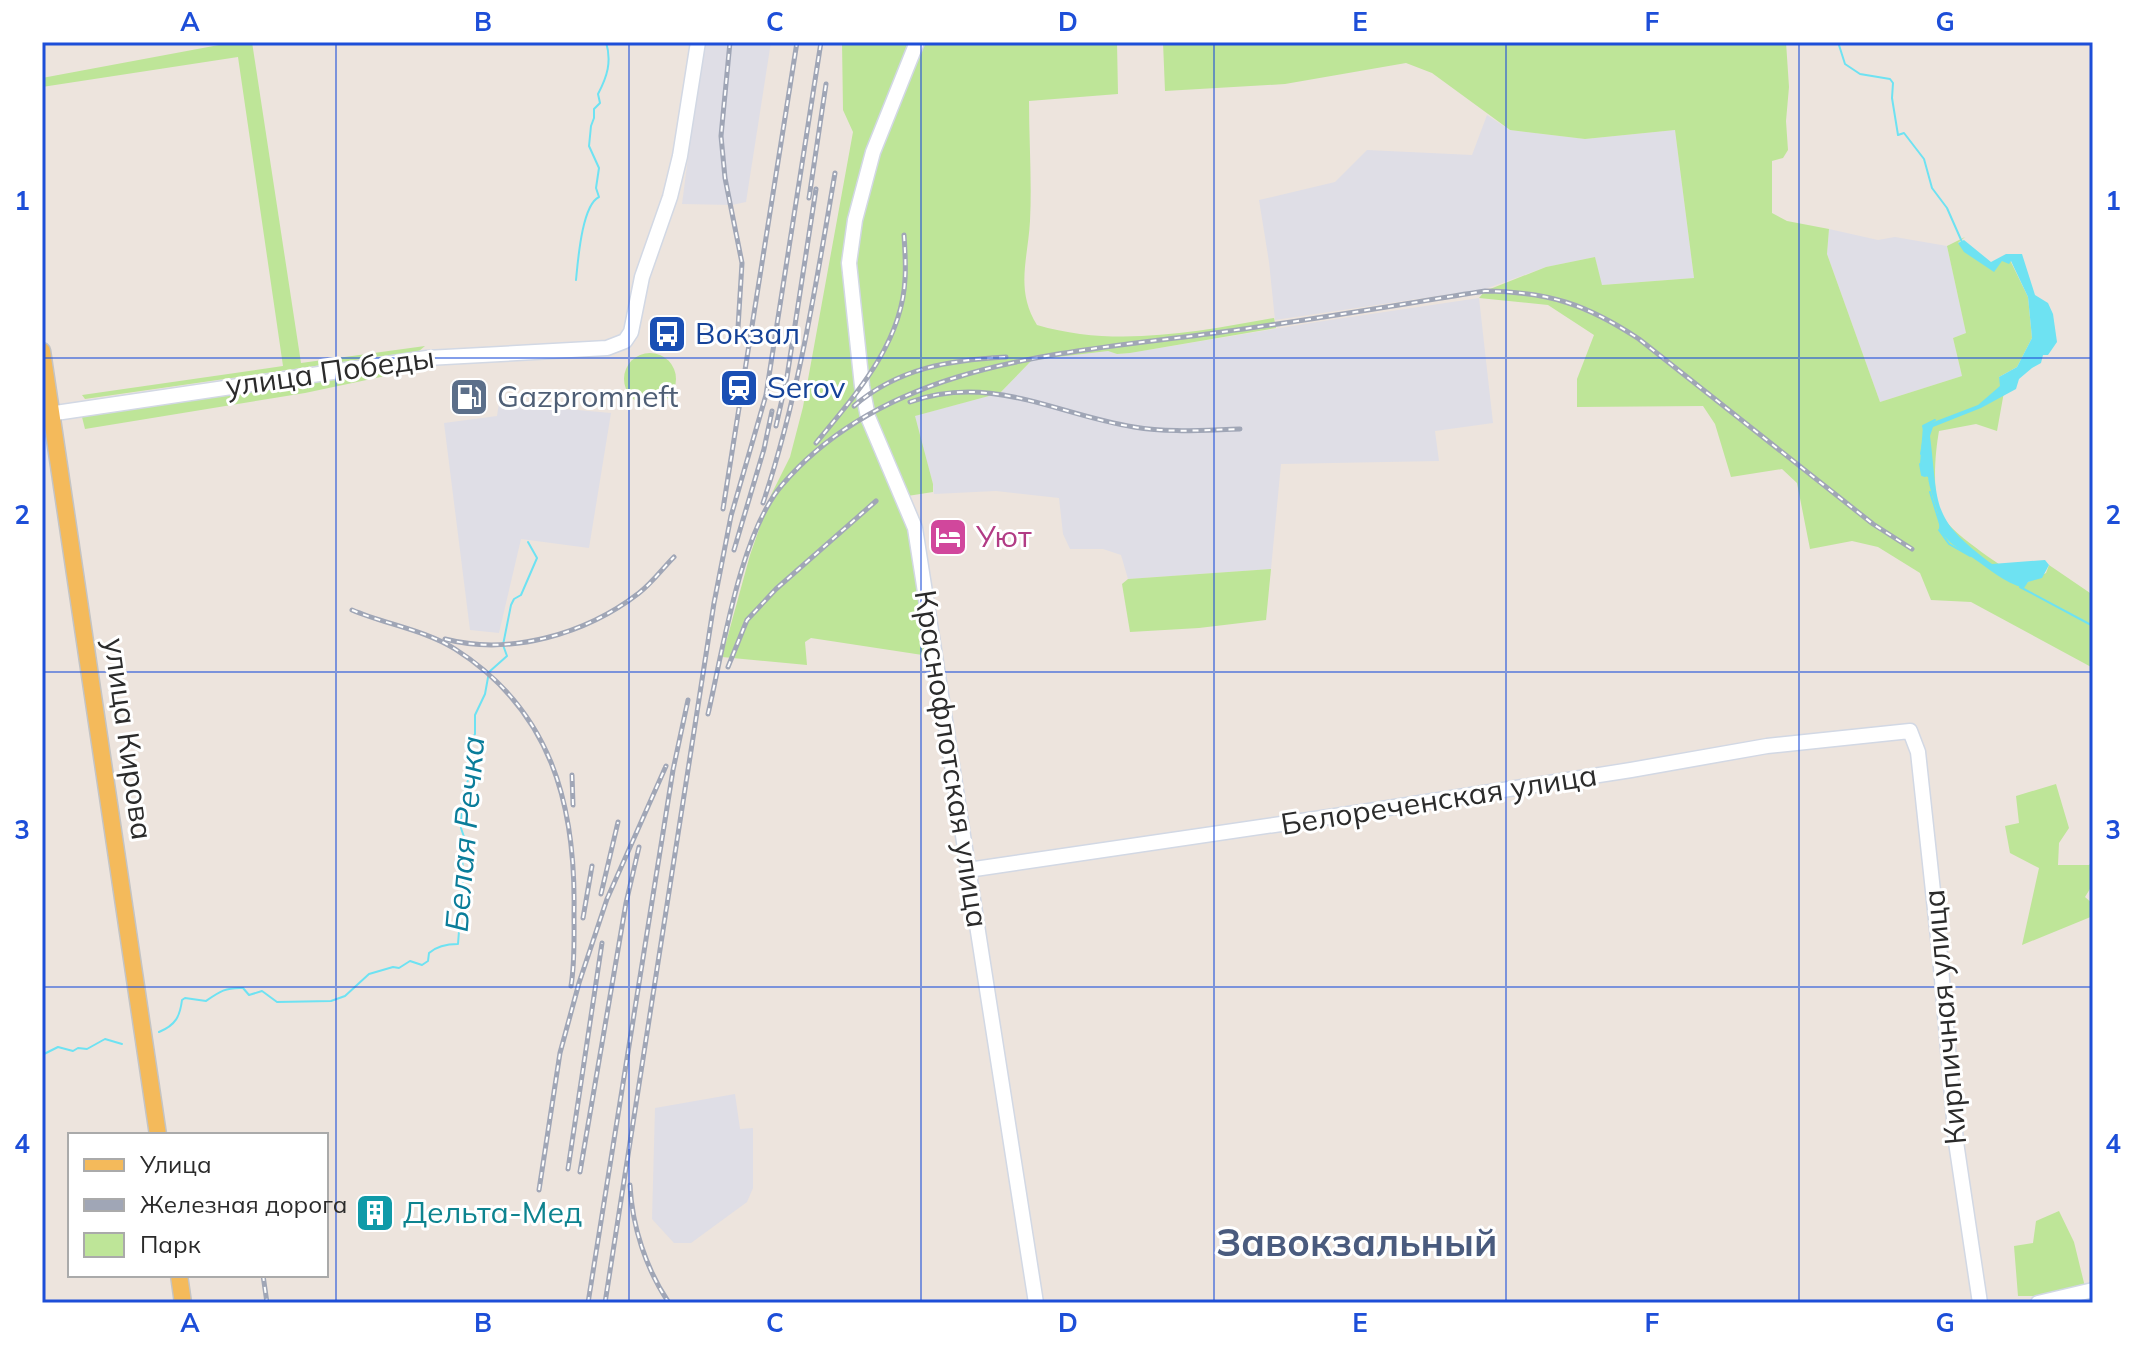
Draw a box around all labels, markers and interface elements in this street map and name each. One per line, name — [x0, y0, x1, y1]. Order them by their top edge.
text: A — [180, 5, 200, 38]
text: B — [474, 5, 492, 38]
text: C — [766, 5, 784, 38]
text: D — [1058, 5, 1078, 38]
text: E — [1352, 5, 1368, 38]
text: F — [1645, 5, 1660, 38]
text: G — [1935, 5, 1955, 38]
text: 1 — [14, 184, 30, 217]
text: 1 — [2105, 184, 2121, 217]
bus stop icon: Вокзал — [646, 313, 688, 355]
place label: Вокзал — [695, 314, 800, 352]
street label: улица Победы — [223, 338, 437, 404]
station icon: Serov — [718, 367, 760, 409]
place label: Serov — [767, 368, 846, 406]
fuel station icon: Gazpromneft — [448, 376, 490, 418]
place label: Gazpromneft — [497, 377, 678, 415]
text: 2 — [14, 498, 30, 531]
text: 2 — [2105, 498, 2121, 531]
hotel icon: Уют — [927, 516, 969, 558]
place label: Уют — [975, 517, 1032, 555]
street label: Краснофлотская улица — [907, 587, 997, 930]
street label: улица Кирова — [96, 635, 162, 842]
water label: Белая Речка — [436, 734, 492, 933]
street label: Белореченская улица — [1278, 755, 1600, 843]
text: 3 — [14, 813, 30, 846]
text: 3 — [2105, 813, 2121, 846]
street label: Кирпичная улица — [1914, 888, 1974, 1146]
text: 4 — [14, 1127, 30, 1160]
text: 4 — [2105, 1127, 2121, 1160]
legend — [68, 1133, 328, 1277]
text: Улица — [139, 1149, 212, 1179]
text: Железная дорога — [140, 1189, 348, 1219]
building icon: Дельта-Мед — [354, 1192, 396, 1234]
place label: Дельта-Мед — [403, 1193, 582, 1231]
district label: Завокзальный — [1217, 1218, 1497, 1266]
text: Парк — [140, 1229, 201, 1259]
text: A — [180, 1306, 200, 1339]
text: B — [474, 1306, 492, 1339]
text: C — [766, 1306, 784, 1339]
text: D — [1058, 1306, 1078, 1339]
text: E — [1352, 1306, 1368, 1339]
text: F — [1645, 1306, 1660, 1339]
text: G — [1935, 1306, 1955, 1339]

